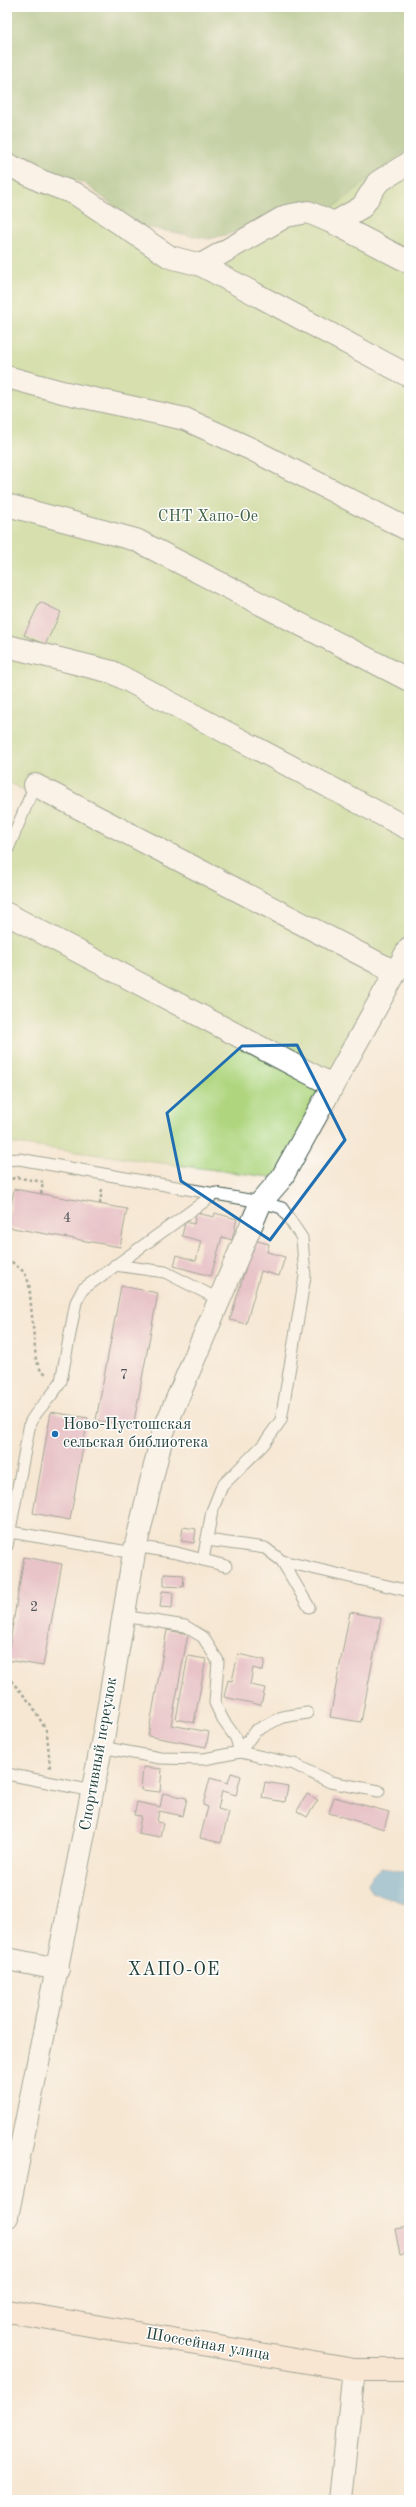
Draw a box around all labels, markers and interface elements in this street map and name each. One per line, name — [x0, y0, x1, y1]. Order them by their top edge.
park label: СНТ Хапо-Ое — [158, 509, 258, 525]
house number: 4 — [63, 1211, 71, 1225]
house number: 7 — [120, 1368, 128, 1382]
place label: Ново-Пустошская сельская библиотека — [63, 1417, 209, 1451]
marker: Ново-Пустошская сельская библиотека — [50, 1429, 60, 1439]
house number: 2 — [30, 1600, 38, 1614]
street label: Спортивный переулок — [78, 1676, 120, 1832]
district label: ХАПО-ОЕ — [128, 1961, 220, 1979]
street label: Шоссейная улица — [145, 2326, 271, 2364]

